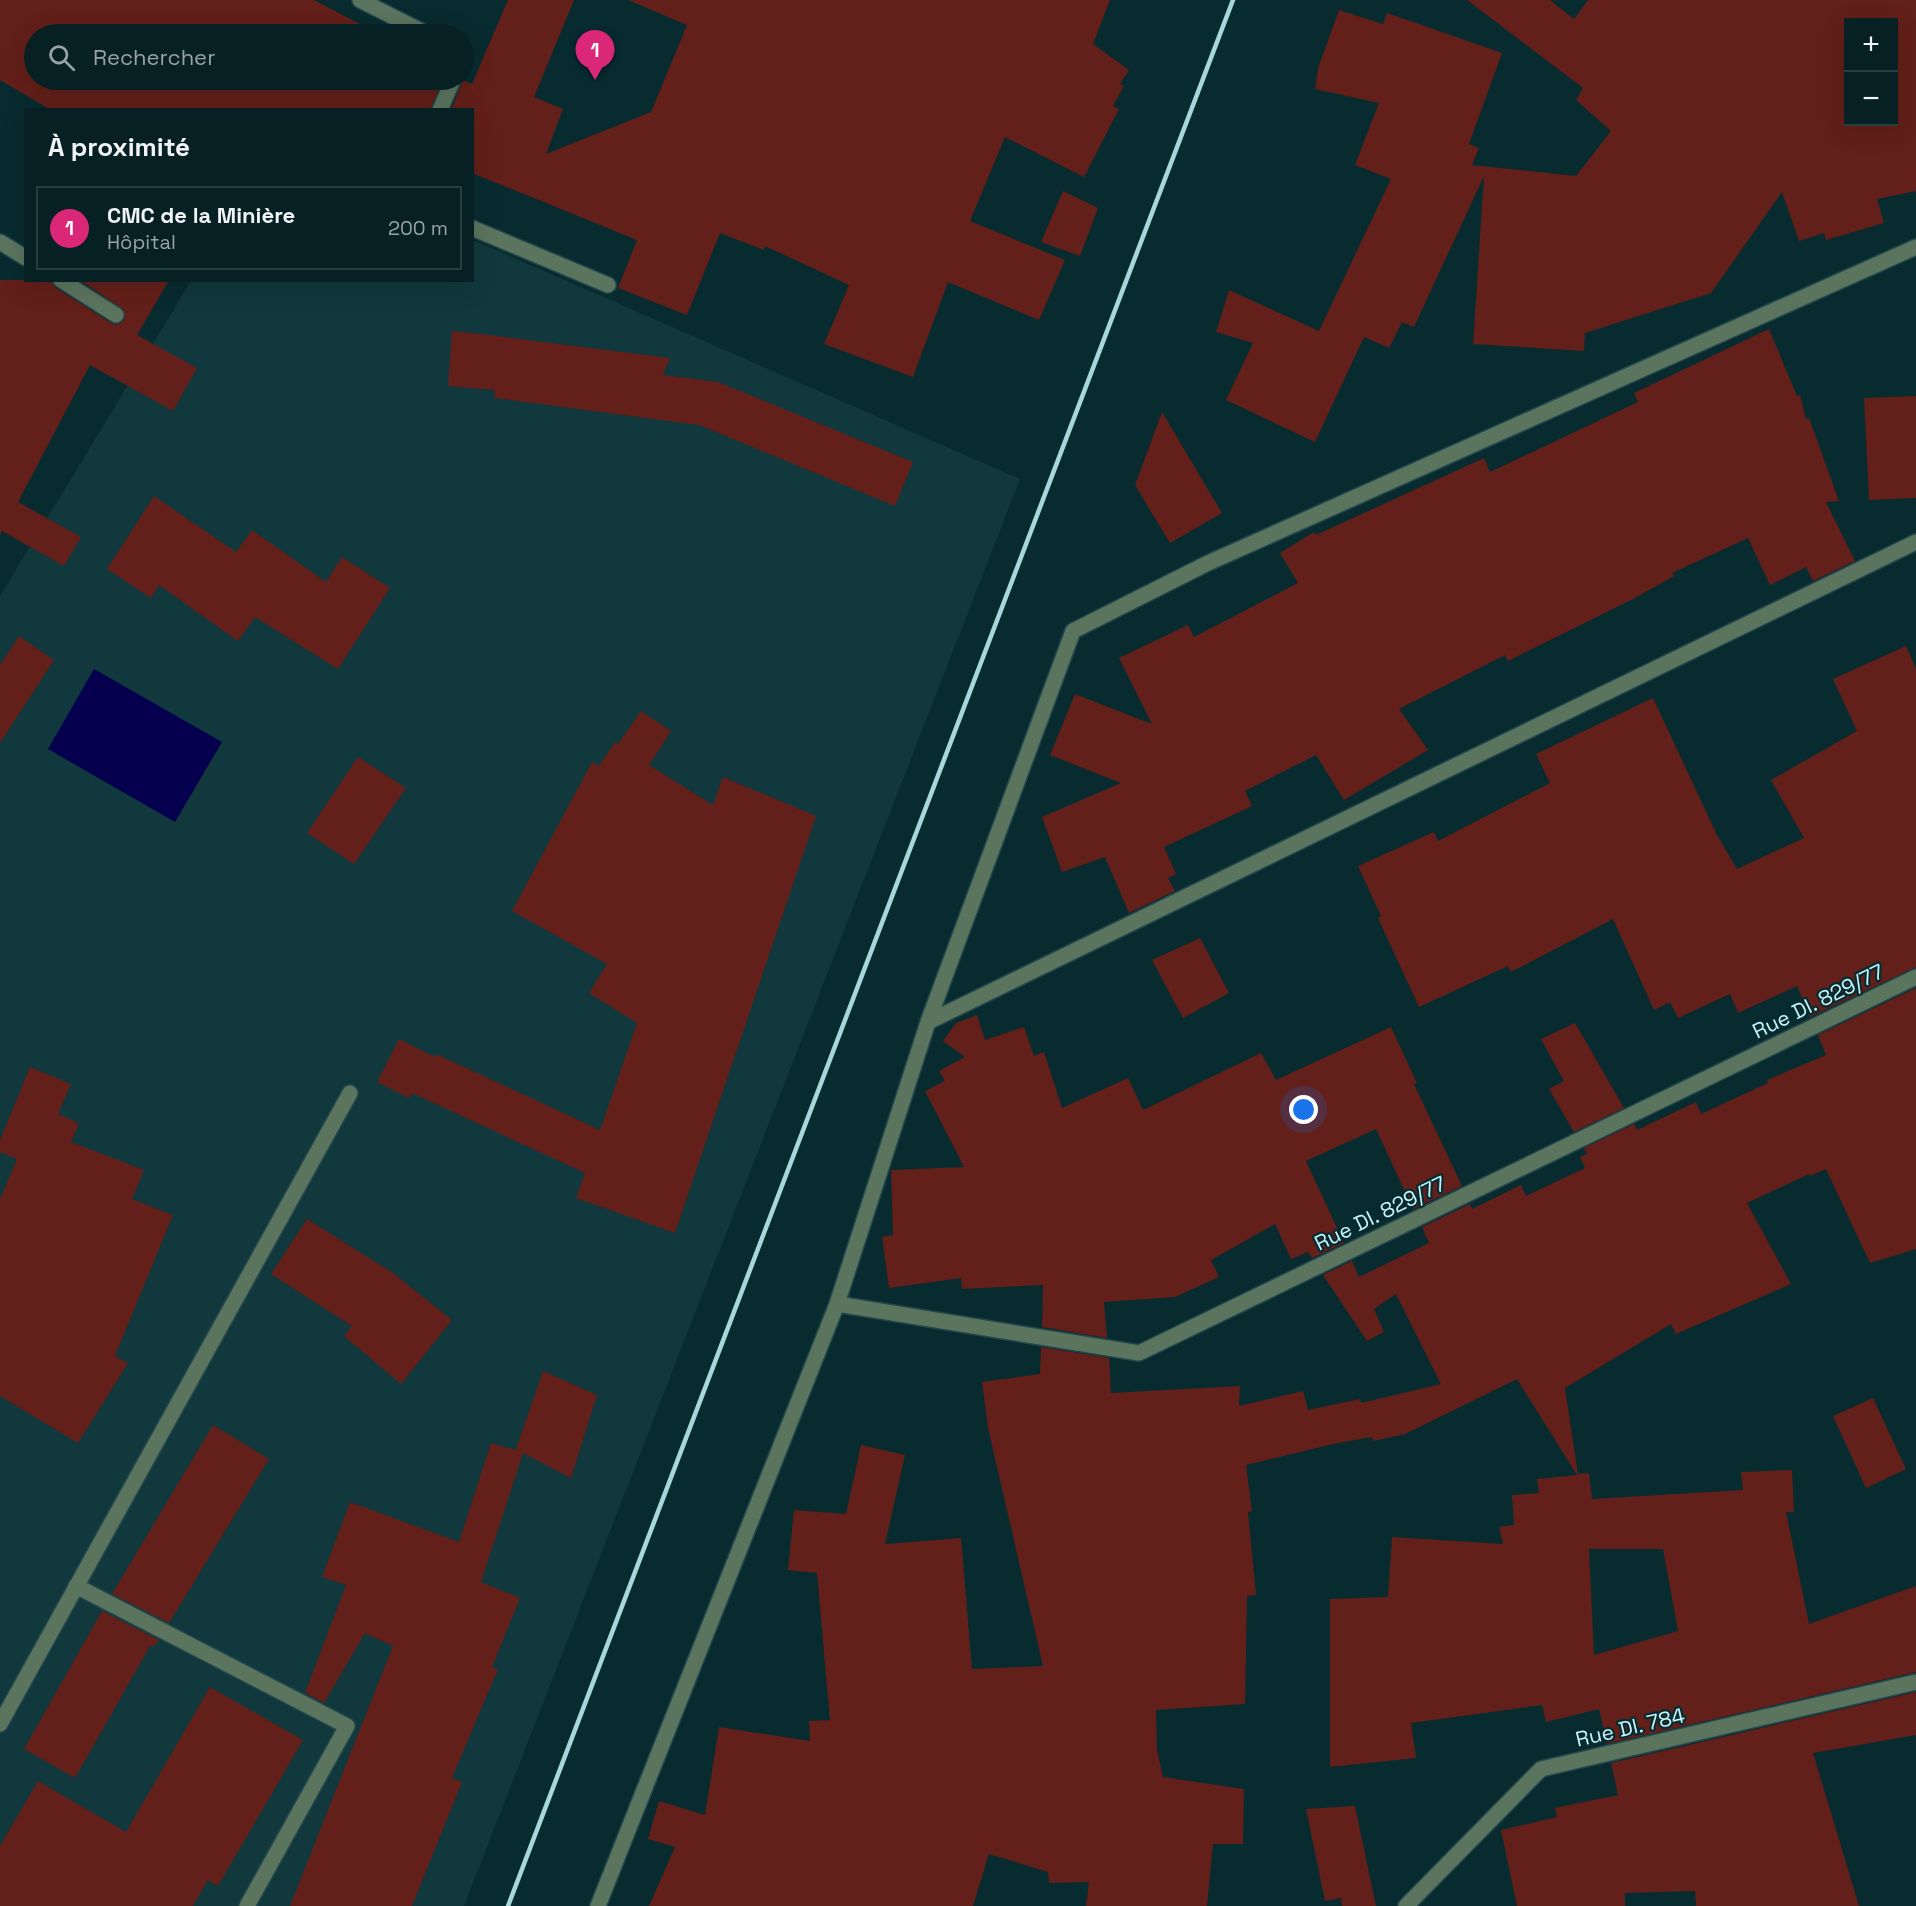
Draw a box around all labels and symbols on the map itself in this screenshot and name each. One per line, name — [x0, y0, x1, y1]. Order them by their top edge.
pin: 1 — [576, 31, 614, 80]
street label: Rue DI. 829/77 — [1748, 957, 1888, 1044]
your location — [1289, 1095, 1318, 1124]
street label: Rue DI. 829/77 — [1310, 1169, 1450, 1256]
street label: Rue DI. 784 — [1573, 1701, 1687, 1753]

